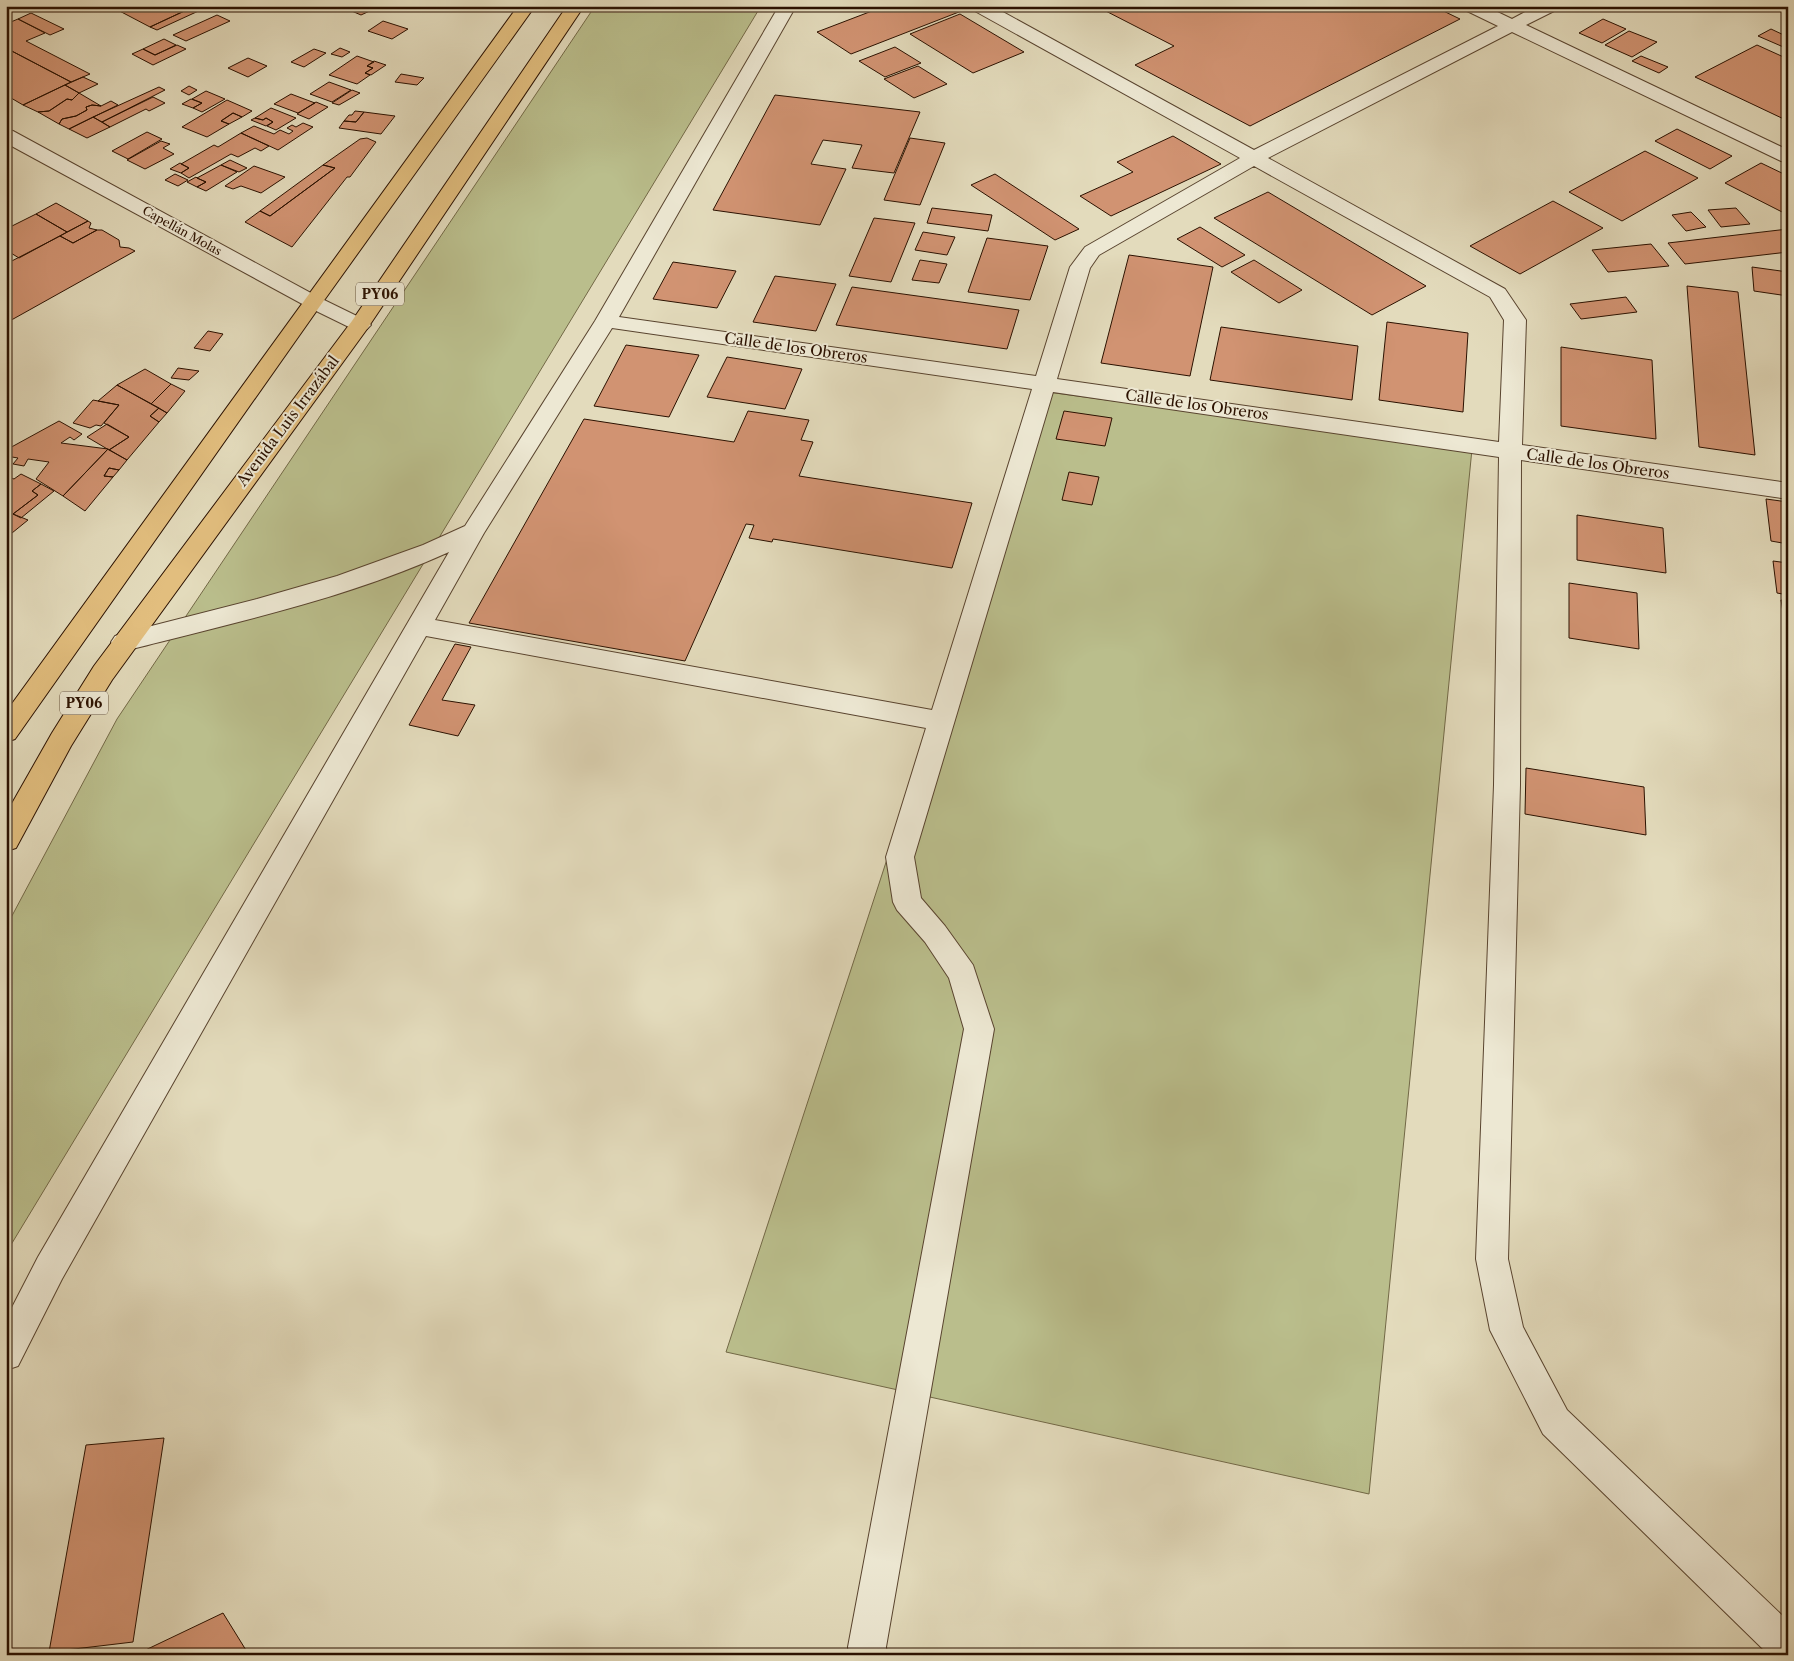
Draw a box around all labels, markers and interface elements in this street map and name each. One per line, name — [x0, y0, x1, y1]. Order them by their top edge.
street label: Capellán Molas — [140, 203, 224, 258]
road number: PY06 — [356, 282, 404, 306]
street label: Calle de los Obreros — [723, 328, 869, 367]
street label: Avenida Luis Irrazábal — [232, 351, 343, 490]
street label: Calle de los Obreros — [1124, 385, 1270, 424]
street label: Calle de los Obreros — [1525, 444, 1671, 483]
road number: PY06 — [60, 691, 108, 714]

